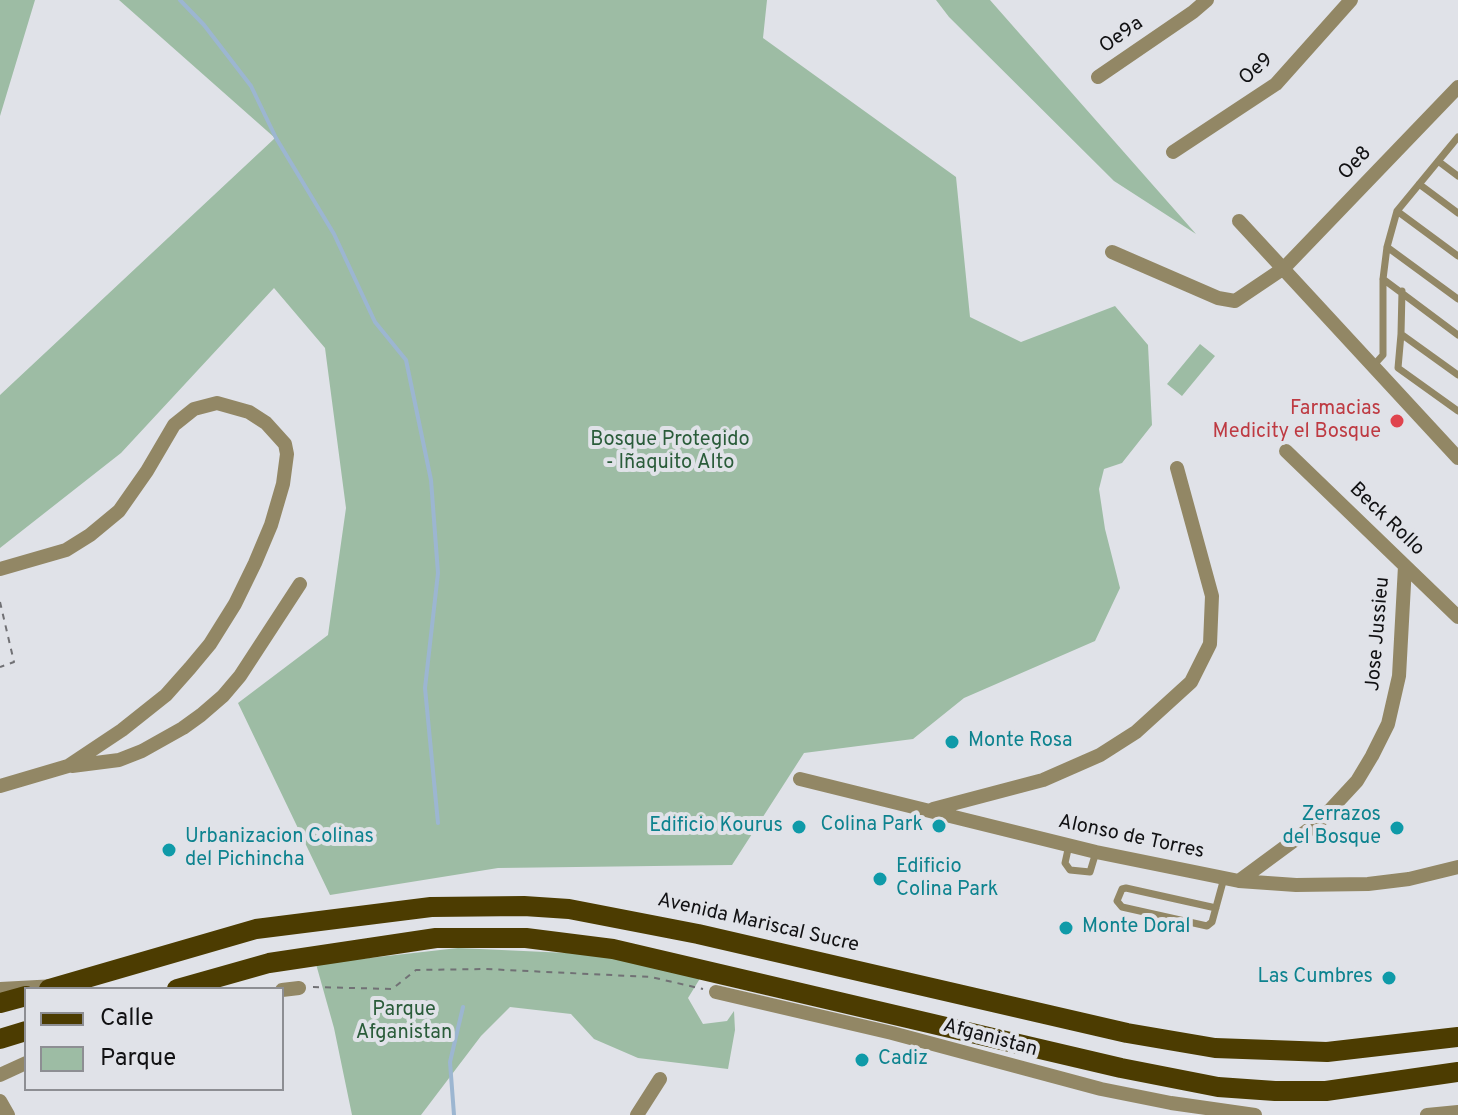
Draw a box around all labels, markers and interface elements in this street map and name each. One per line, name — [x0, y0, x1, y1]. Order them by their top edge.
street label: Oe9a — [1096, 13, 1148, 59]
street label: Oe9 — [1235, 49, 1279, 91]
street label: Oe8 — [1334, 142, 1378, 186]
place label: Farmacias Medicity el Bosque — [1213, 398, 1381, 445]
marker: Farmacias Medicity el Bosque — [1388, 412, 1406, 430]
park label: Bosque Protegido - Iñaquito Alto — [590, 429, 750, 476]
street label: Beck Rollo — [1343, 478, 1429, 562]
street label: Jose Jussieu — [1362, 576, 1396, 692]
place label: Monte Rosa — [968, 730, 1072, 754]
marker: Monte Rosa — [943, 733, 961, 751]
place label: Zerrazos del Bosque — [1282, 804, 1381, 851]
street label: Alonso de Torres — [1056, 811, 1206, 865]
place label: Colina Park — [821, 814, 923, 838]
place label: Edificio Kourus — [649, 815, 783, 839]
marker: Colina Park — [930, 817, 948, 835]
marker: Edificio Kourus — [790, 818, 808, 836]
marker: Zerrazos del Bosque — [1388, 819, 1406, 837]
place label: Urbanizacion Colinas del Pichincha — [185, 826, 374, 873]
marker: Urbanizacion Colinas del Pichincha — [160, 841, 178, 859]
place label: Edificio Colina Park — [896, 856, 998, 903]
marker: Edificio Colina Park — [871, 870, 889, 888]
street label: Avenida Mariscal Sucre — [655, 889, 861, 959]
place label: Monte Doral — [1082, 916, 1191, 940]
marker: Monte Doral — [1057, 919, 1075, 937]
place label: Las Cumbres — [1258, 966, 1373, 990]
marker: Las Cumbres — [1380, 969, 1398, 987]
legend — [24, 987, 284, 1091]
park label: Parque Afganistan — [356, 999, 452, 1046]
text: Calle — [100, 1004, 154, 1034]
street label: Afganistan — [940, 1015, 1040, 1063]
text: Parque — [100, 1044, 176, 1074]
place label: Cadiz — [878, 1048, 928, 1072]
marker: Cadiz — [853, 1051, 871, 1069]

